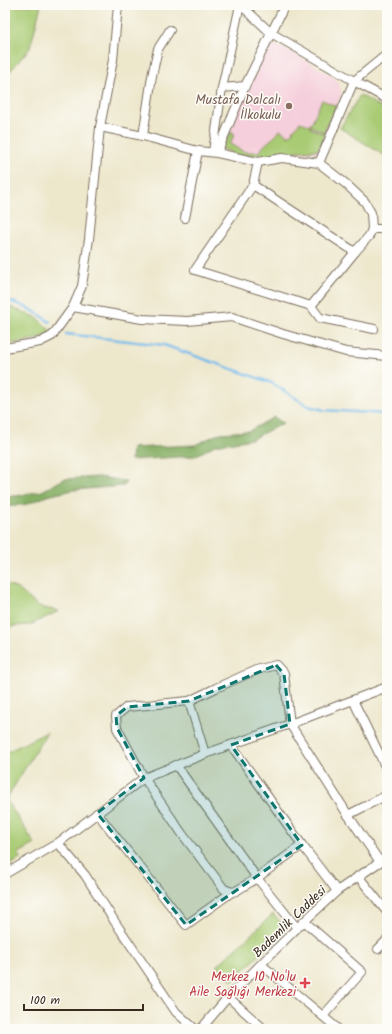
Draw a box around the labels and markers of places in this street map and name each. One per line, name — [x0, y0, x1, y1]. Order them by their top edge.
place label: Mustafa Dalcalı İlkokulu — [196, 90, 282, 126]
marker: Mustafa Dalcalı İlkokulu — [284, 101, 294, 111]
place label: Merkez 10 No'lu Aile Sağlığı Merkezi — [189, 967, 297, 1003]
marker: Merkez 10 No'lu Aile Sağlığı Merkezi — [299, 977, 311, 989]

